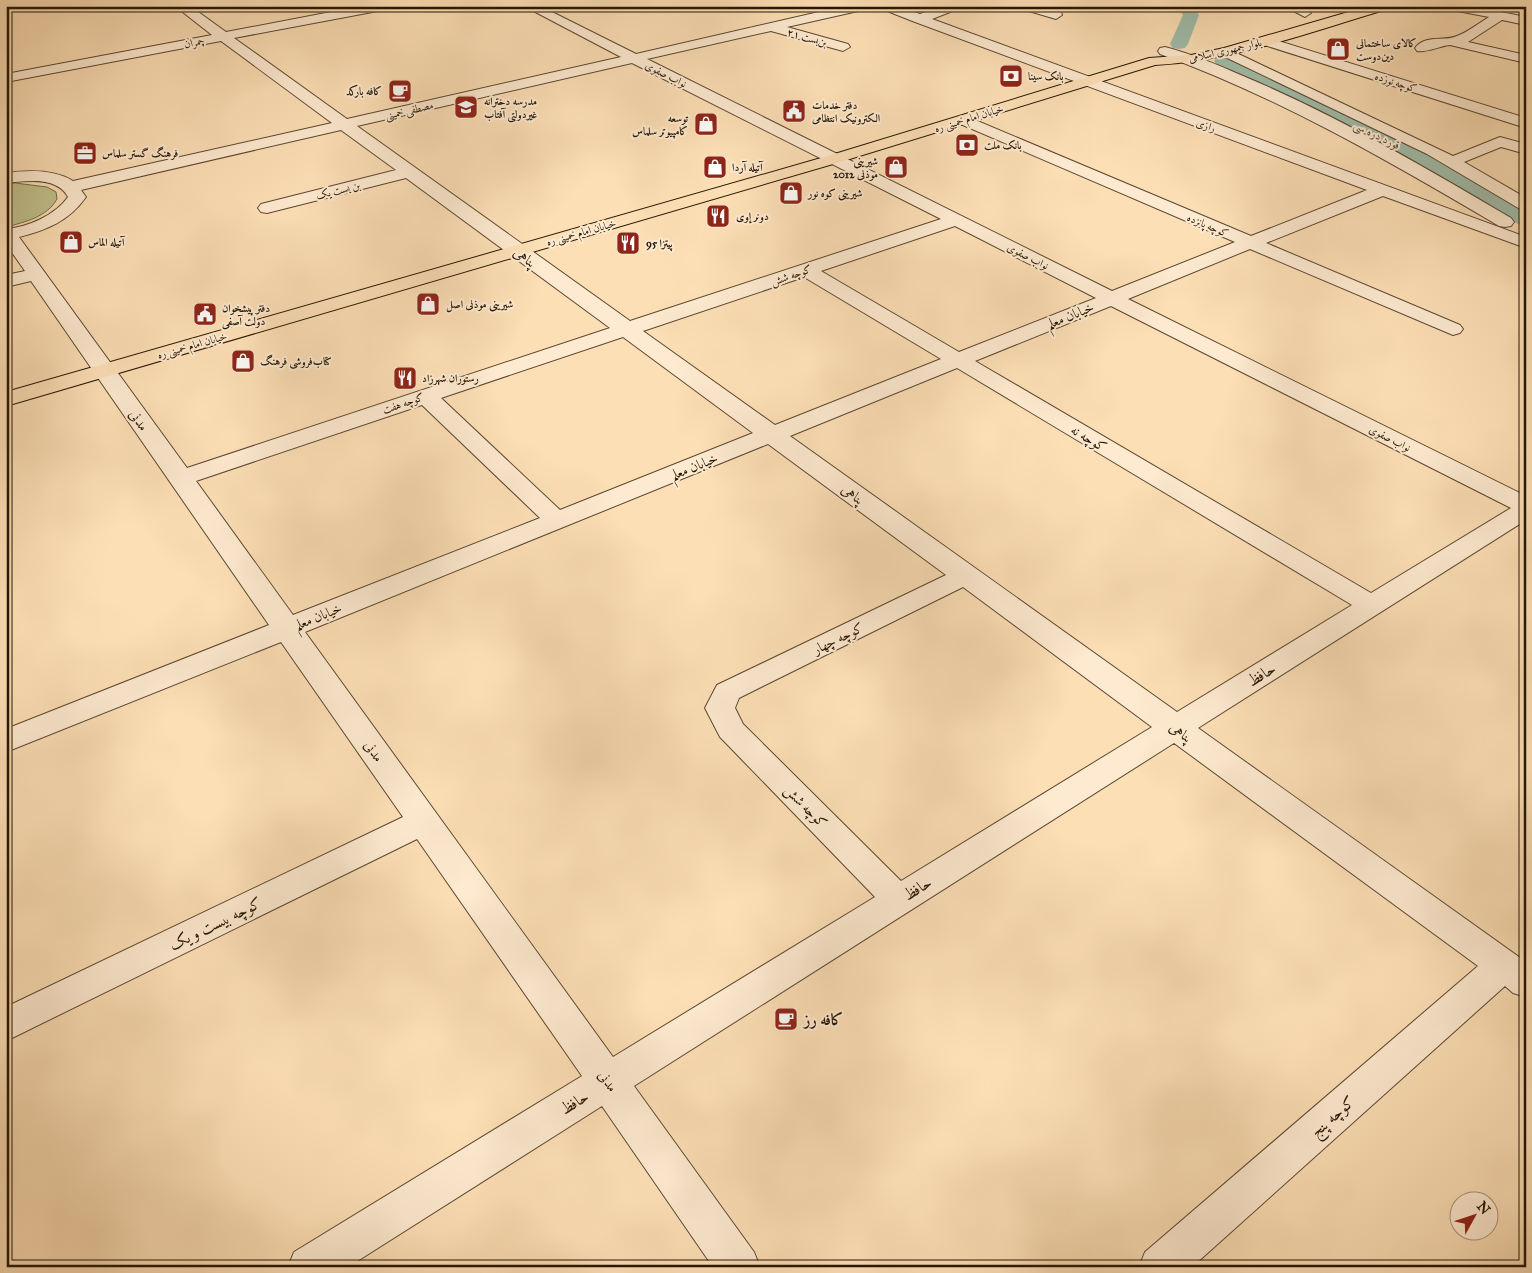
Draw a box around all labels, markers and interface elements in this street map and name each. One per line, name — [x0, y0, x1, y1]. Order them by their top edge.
street label: بن‌بست ۲۱ — [785, 26, 828, 49]
street label: چمران — [183, 34, 206, 52]
street label: بلوار جمهوری اسلامی — [1187, 36, 1263, 65]
shop icon: کالای ساختمانی دین‌دوست — [1325, 36, 1351, 62]
place label: کالای ساختمانی دین‌دوست — [1355, 37, 1417, 64]
street label: نواب صفوی — [643, 58, 689, 90]
bank icon: بانک سینا — [998, 63, 1024, 89]
place label: بانک سینا — [1028, 70, 1064, 83]
street label: کوچه نوزده — [1373, 70, 1419, 96]
cafe icon: کافه بارکد — [387, 78, 413, 104]
place label: کافه بارکد — [346, 84, 382, 98]
school or university icon: مدرسه دخترانه غیردولتی آفتاب — [453, 94, 479, 120]
place label: مدرسه دخترانه غیردولتی آفتاب — [484, 95, 538, 123]
public building icon: دفتر خدمات الکترونیک انتظامی — [781, 98, 807, 124]
street label: مصطفی خمینی — [384, 99, 435, 124]
place label: دفتر خدمات الکترونیک انتظامی — [811, 99, 880, 126]
street label: خیابان امام خمینی ره — [933, 102, 1006, 138]
shop icon: توسعه کامپیوتر سلماس — [693, 111, 719, 137]
place label: توسعه کامپیوتر سلماس — [632, 112, 689, 139]
street label: رازی — [1194, 116, 1217, 135]
water label: قورد دره سی — [1350, 118, 1403, 154]
bank icon: بانک ملت — [954, 132, 980, 158]
place label: بانک ملت — [984, 139, 1022, 152]
office icon: فرهنگ گستر سلماس — [72, 140, 98, 166]
place label: فرهنگ گستر سلماس — [102, 146, 178, 161]
shop icon: آتیله آردا — [702, 154, 728, 180]
shop icon: شیرینی موذنی 2012 — [883, 154, 909, 180]
place label: شیرینی موذنی 2012 — [833, 155, 878, 181]
place label: آتیله آردا — [732, 160, 764, 174]
street label: بن بست یک — [315, 179, 362, 202]
shop icon: شیرینی کوه نور — [778, 180, 804, 206]
place label: شیرینی کوه نور — [806, 187, 863, 201]
restaurant icon: دونر إوی — [705, 203, 731, 229]
place label: دونر إوی — [736, 210, 769, 224]
street label: کوچه پانزده — [1185, 211, 1231, 241]
street label: خیابان امام خمینی ره — [545, 216, 618, 252]
shop icon: آتیله الماس — [58, 229, 84, 255]
restaurant icon: پیتزا 95 — [615, 230, 641, 256]
place label: آتیله الماس — [88, 235, 126, 249]
place label: پیتزا 95 — [646, 237, 673, 252]
street label: نواب صفوی — [1005, 240, 1051, 272]
street label: پناهی — [509, 243, 539, 273]
street label: کوچه شش — [769, 262, 814, 289]
shop icon: شیرینی موذنی اصل — [415, 291, 441, 317]
place label: شیرینی موذنی اصل — [446, 298, 513, 313]
street label: خیابان معلم — [1044, 298, 1099, 338]
public building icon: دفتر پیشخوان دولت آصفی — [192, 301, 218, 327]
place label: دفتر پیشخوان دولت آصفی — [221, 302, 270, 330]
street label: خیابان امام خمینی ره — [156, 329, 229, 365]
shop icon: کتاب‌فروشی فرهنگ — [230, 348, 256, 374]
place label: کتاب‌فروشی فرهنگ — [260, 354, 332, 369]
restaurant icon: رستوران شهرزاد — [392, 365, 418, 391]
place label: رستوران شهرزاد — [422, 372, 480, 386]
street label: کوچه هفت — [381, 390, 426, 418]
street label: مدنی — [125, 406, 152, 434]
street label: کوچه نه — [1067, 421, 1110, 457]
street label: نواب صفوی — [1367, 422, 1413, 454]
street label: خیابان معلم — [668, 449, 723, 489]
street label: پناهی — [837, 480, 867, 510]
street label: خیابان معلم — [292, 599, 347, 639]
street label: کوچه چهار — [808, 619, 867, 660]
street label: حافظ — [1243, 658, 1279, 690]
street label: پناهی — [1165, 718, 1195, 748]
street label: مدنی — [360, 737, 387, 765]
street label: کوچه شش — [780, 781, 831, 832]
street label: حافظ — [899, 872, 935, 904]
street label: کوچه بیست و یک — [166, 893, 265, 956]
cafe icon: کافه رز — [773, 1006, 799, 1032]
place label: کافه رز — [802, 1010, 843, 1029]
street label: مدنی — [594, 1067, 621, 1095]
street label: حافظ — [556, 1086, 592, 1118]
street label: کوچه پنج — [1306, 1092, 1362, 1145]
north arrow — [1450, 1190, 1500, 1240]
text: N — [1473, 1198, 1494, 1218]

